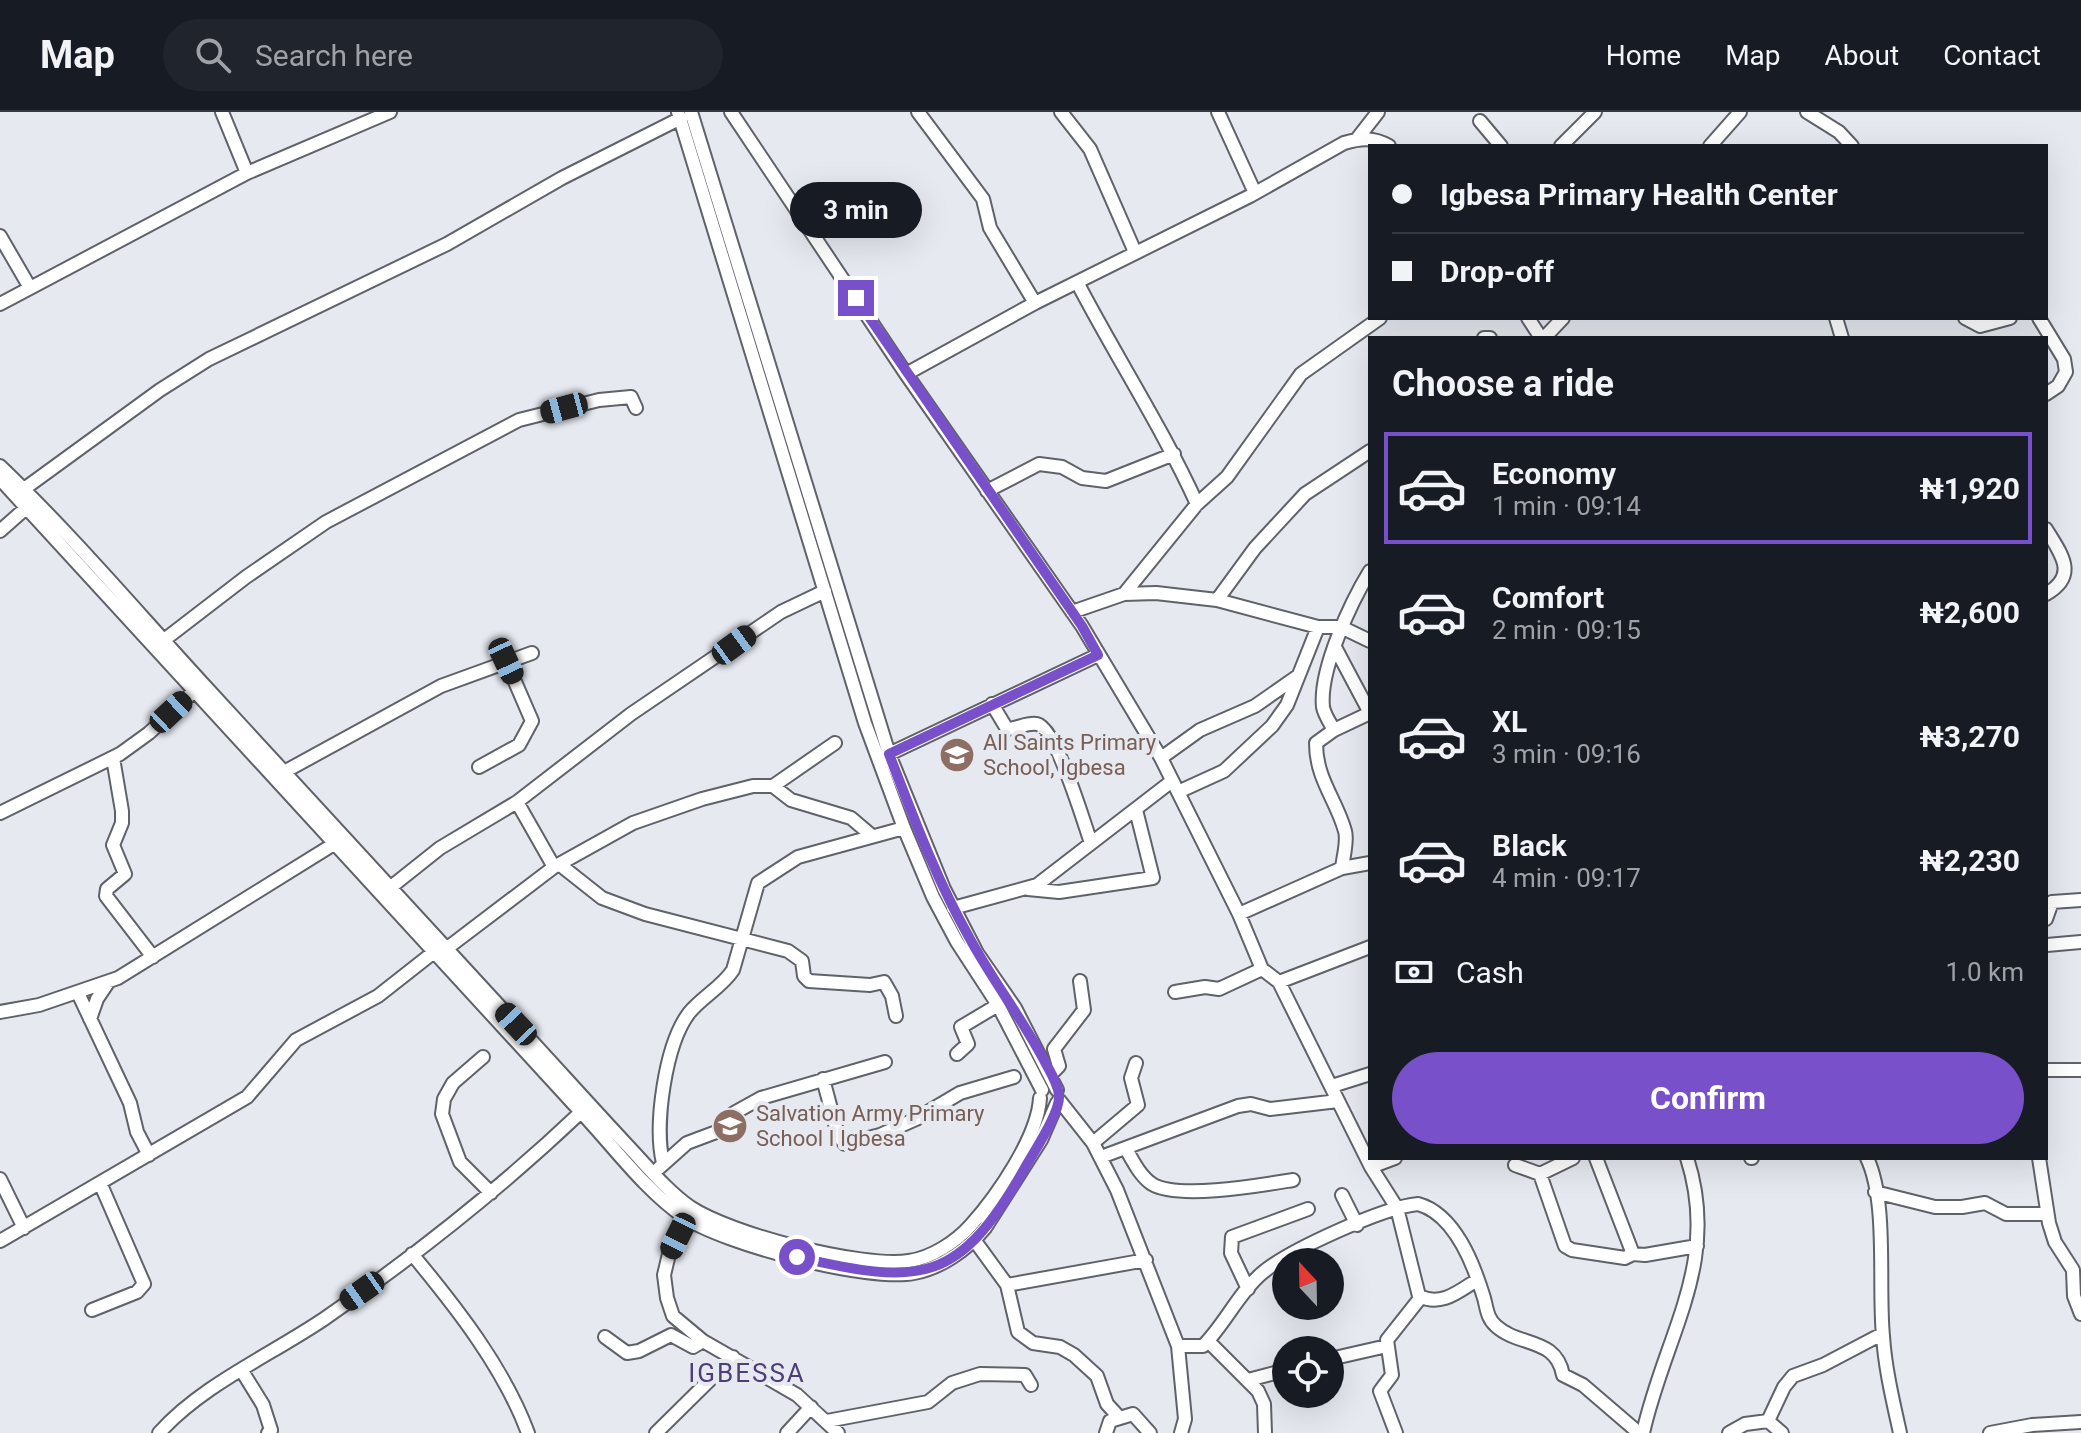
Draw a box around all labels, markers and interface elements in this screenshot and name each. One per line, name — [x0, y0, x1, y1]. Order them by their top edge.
search box — [163, 19, 723, 91]
text: Map — [40, 33, 115, 77]
icon: search — [191, 33, 235, 77]
text: Search here — [255, 38, 413, 73]
text: Home — [1606, 39, 1681, 72]
text: Map — [1725, 39, 1781, 72]
text: About — [1825, 39, 1899, 72]
text: Contact — [1943, 39, 2041, 72]
text: Igbesa Primary Health Center — [1440, 177, 1838, 212]
callout: 3 min — [790, 182, 922, 238]
text: 3 min — [823, 195, 889, 225]
text: Drop-off — [1440, 254, 1554, 289]
route end — [838, 280, 874, 316]
text: Choose a ride — [1392, 363, 1614, 405]
car — [538, 390, 590, 426]
icon: car — [1396, 452, 1468, 524]
text: Economy — [1492, 456, 1616, 491]
text: ₦1,920 — [1919, 471, 2020, 506]
text: 1 min · 09:14 — [1492, 491, 1641, 521]
icon: car — [1396, 576, 1468, 648]
text: Comfort — [1492, 580, 1604, 615]
text: ₦2,600 — [1919, 595, 2020, 630]
text: 2 min · 09:15 — [1492, 615, 1641, 645]
car — [708, 621, 760, 669]
car — [485, 634, 527, 688]
car — [145, 687, 197, 737]
icon: car — [1396, 700, 1468, 772]
text: XL — [1492, 704, 1527, 739]
text: ₦3,270 — [1919, 719, 2020, 754]
place label: All Saints Primary School, Igbesa — [983, 730, 1157, 780]
school or university icon: All Saints Primary School, Igbesa — [938, 736, 976, 774]
text: 3 min · 09:16 — [1492, 739, 1641, 769]
icon: car — [1396, 824, 1468, 896]
text: Black — [1492, 828, 1567, 863]
text: ₦2,230 — [1919, 843, 2020, 878]
text: 4 min · 09:17 — [1492, 863, 1641, 893]
icon: cash — [1392, 950, 1436, 994]
text: Cash — [1456, 955, 1524, 990]
text: 1.0 km — [1945, 957, 2024, 987]
car — [491, 998, 541, 1050]
button: Confirm — [1392, 1052, 2024, 1144]
place label: Salvation Army Primary School I Igbesa — [756, 1101, 985, 1151]
school or university icon: Salvation Army Primary School I Igbesa — [711, 1107, 749, 1145]
car — [657, 1209, 699, 1263]
route start — [779, 1239, 815, 1275]
north arrow — [1272, 1248, 1344, 1320]
map controls — [1272, 1248, 1344, 1408]
car — [335, 1267, 389, 1315]
button: locate — [1272, 1336, 1344, 1408]
district label: IGBESSA — [688, 1358, 806, 1388]

